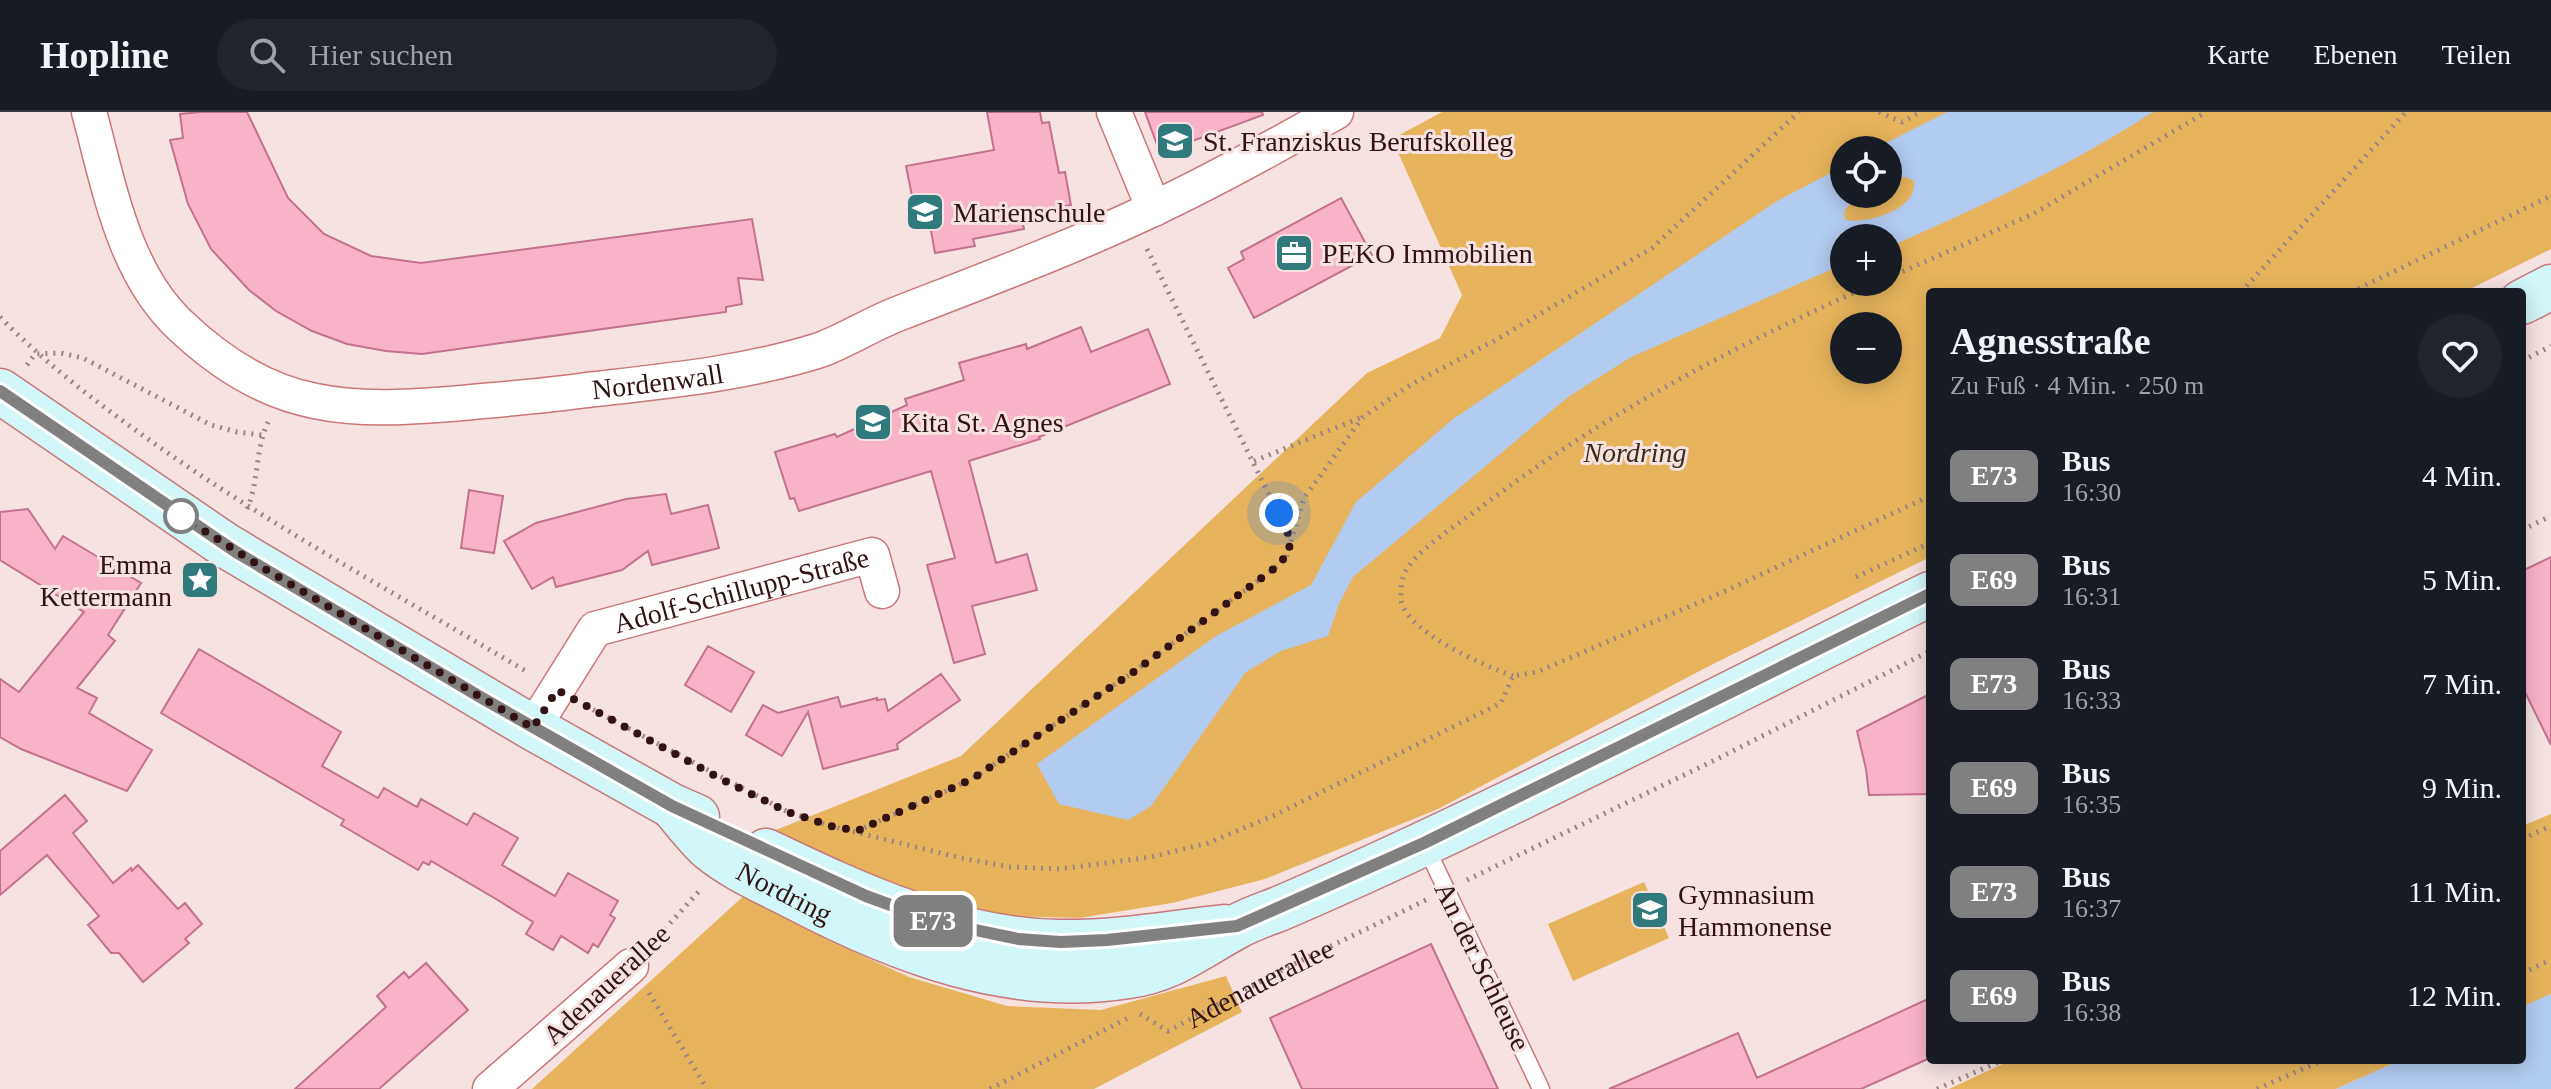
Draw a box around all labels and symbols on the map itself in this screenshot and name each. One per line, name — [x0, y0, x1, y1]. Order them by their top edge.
school or university icon: St. Franziskus Berufskolleg — [1154, 120, 1196, 162]
place label: St. Franziskus Berufskolleg — [1203, 126, 1513, 157]
school or university icon: Marienschule — [904, 191, 946, 233]
place label: Marienschule — [953, 197, 1105, 228]
office icon: PEKO Immobilien — [1273, 232, 1315, 274]
place label: PEKO Immobilien — [1322, 238, 1533, 269]
street label: Nordenwall — [590, 358, 726, 405]
school or university icon: Kita St. Agnes — [852, 401, 894, 443]
place label: Kita St. Agnes — [901, 407, 1064, 438]
park label: Nordring — [1582, 437, 1687, 468]
your location — [1259, 493, 1299, 533]
unlabelled marker — [164, 499, 198, 533]
street label: Adolf-Schillupp-Straße — [610, 542, 872, 639]
place label: Emma Kettermann — [40, 549, 173, 612]
place icon: Emma Kettermann — [179, 559, 221, 601]
street label: Nordring — [732, 856, 837, 930]
street label: An der Schleuse — [1428, 877, 1537, 1055]
place label: Gymnasium Hammonense — [1678, 879, 1832, 942]
school or university icon: Gymnasium Hammonense — [1629, 889, 1671, 931]
line badge: E73 — [887, 895, 979, 947]
street label: Adenauerallee — [537, 918, 676, 1051]
street label: Adenauerallee — [1181, 932, 1338, 1035]

